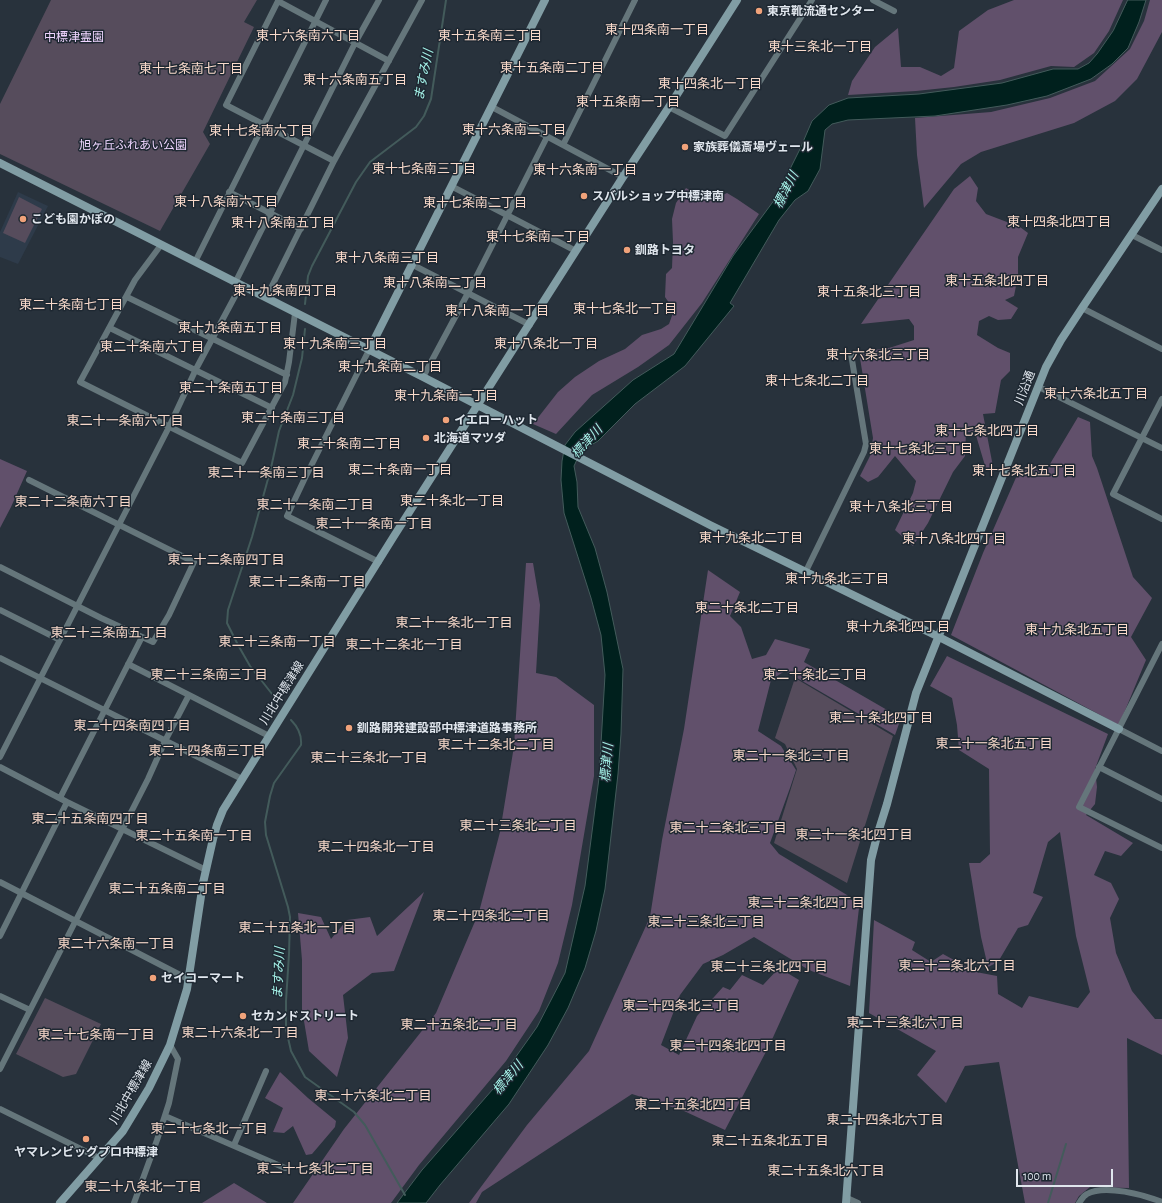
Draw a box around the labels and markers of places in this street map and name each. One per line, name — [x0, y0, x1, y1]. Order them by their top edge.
place label: 東京靴流通センター — [767, 4, 875, 18]
marker: 東京靴流通センター — [754, 6, 764, 16]
place label: 家族葬儀斎場ヴェール — [693, 140, 813, 154]
marker: 家族葬儀斎場ヴェール — [680, 142, 690, 152]
place label: スバルショップ中標津南 — [592, 189, 724, 203]
marker: スバルショップ中標津南 — [579, 191, 589, 201]
place label: こども園かぽの — [31, 212, 115, 226]
marker: こども園かぽの — [18, 214, 28, 224]
place label: 釧路トヨタ — [635, 243, 695, 257]
marker: 釧路トヨタ — [622, 245, 632, 255]
place label: イエローハット — [454, 413, 538, 427]
marker: イエローハット — [441, 415, 451, 425]
place label: 北海道マツダ — [434, 431, 506, 445]
marker: 北海道マツダ — [421, 433, 431, 443]
place label: 釧路開発建設部中標津道路事務所 — [357, 721, 537, 735]
marker: 釧路開発建設部中標津道路事務所 — [344, 723, 354, 733]
place label: セイコーマート — [161, 971, 245, 985]
marker: セイコーマート — [148, 973, 158, 983]
place label: セカンドストリート — [251, 1009, 359, 1023]
marker: セカンドストリート — [238, 1011, 248, 1021]
marker: ヤマレンビッグプロ中標津 — [81, 1134, 91, 1144]
place label: ヤマレンビッグプロ中標津 — [14, 1145, 158, 1159]

